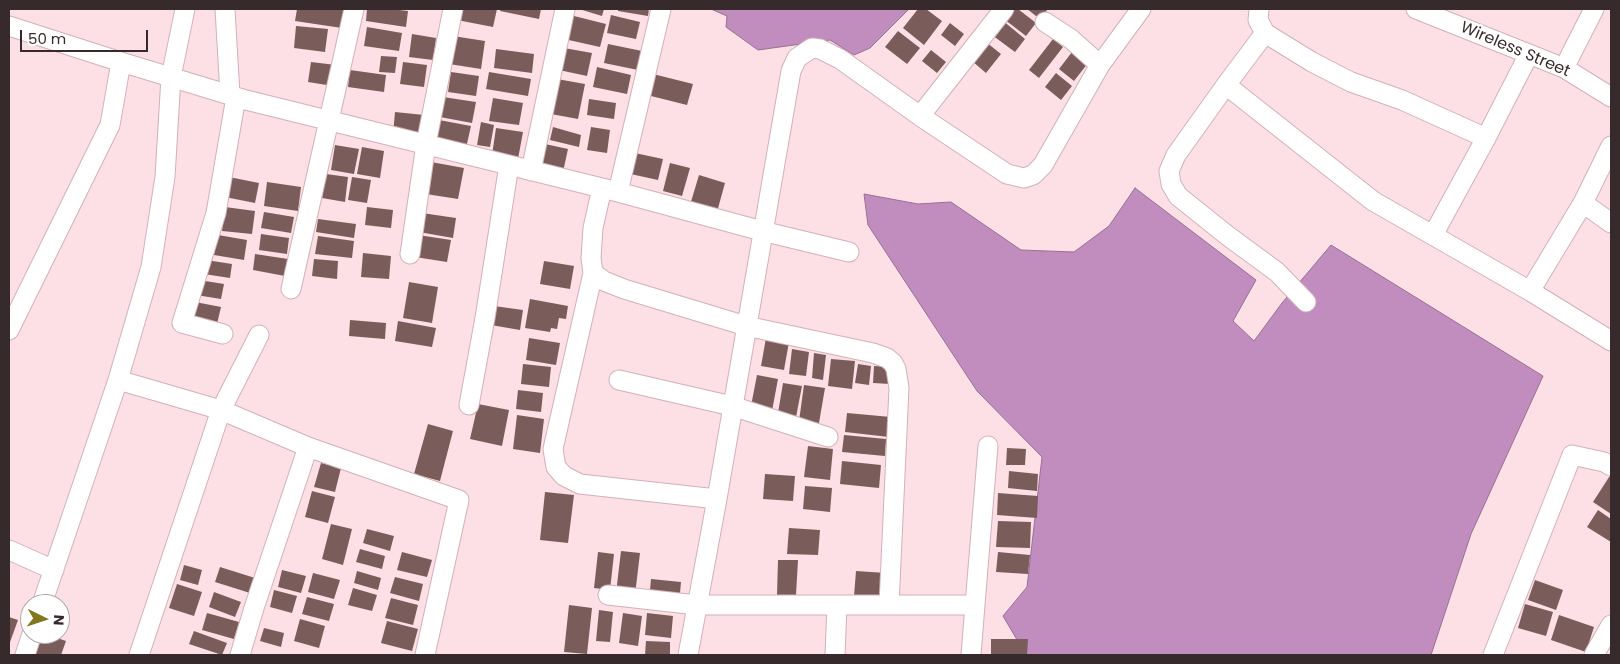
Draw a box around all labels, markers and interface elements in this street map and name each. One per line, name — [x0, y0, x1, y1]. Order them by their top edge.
street label: Wireless Street — [1457, 18, 1573, 82]
scale bar — [22, 20, 150, 52]
text: 50 m — [28, 28, 66, 49]
north arrow — [20, 594, 70, 644]
text: N — [49, 614, 69, 626]

